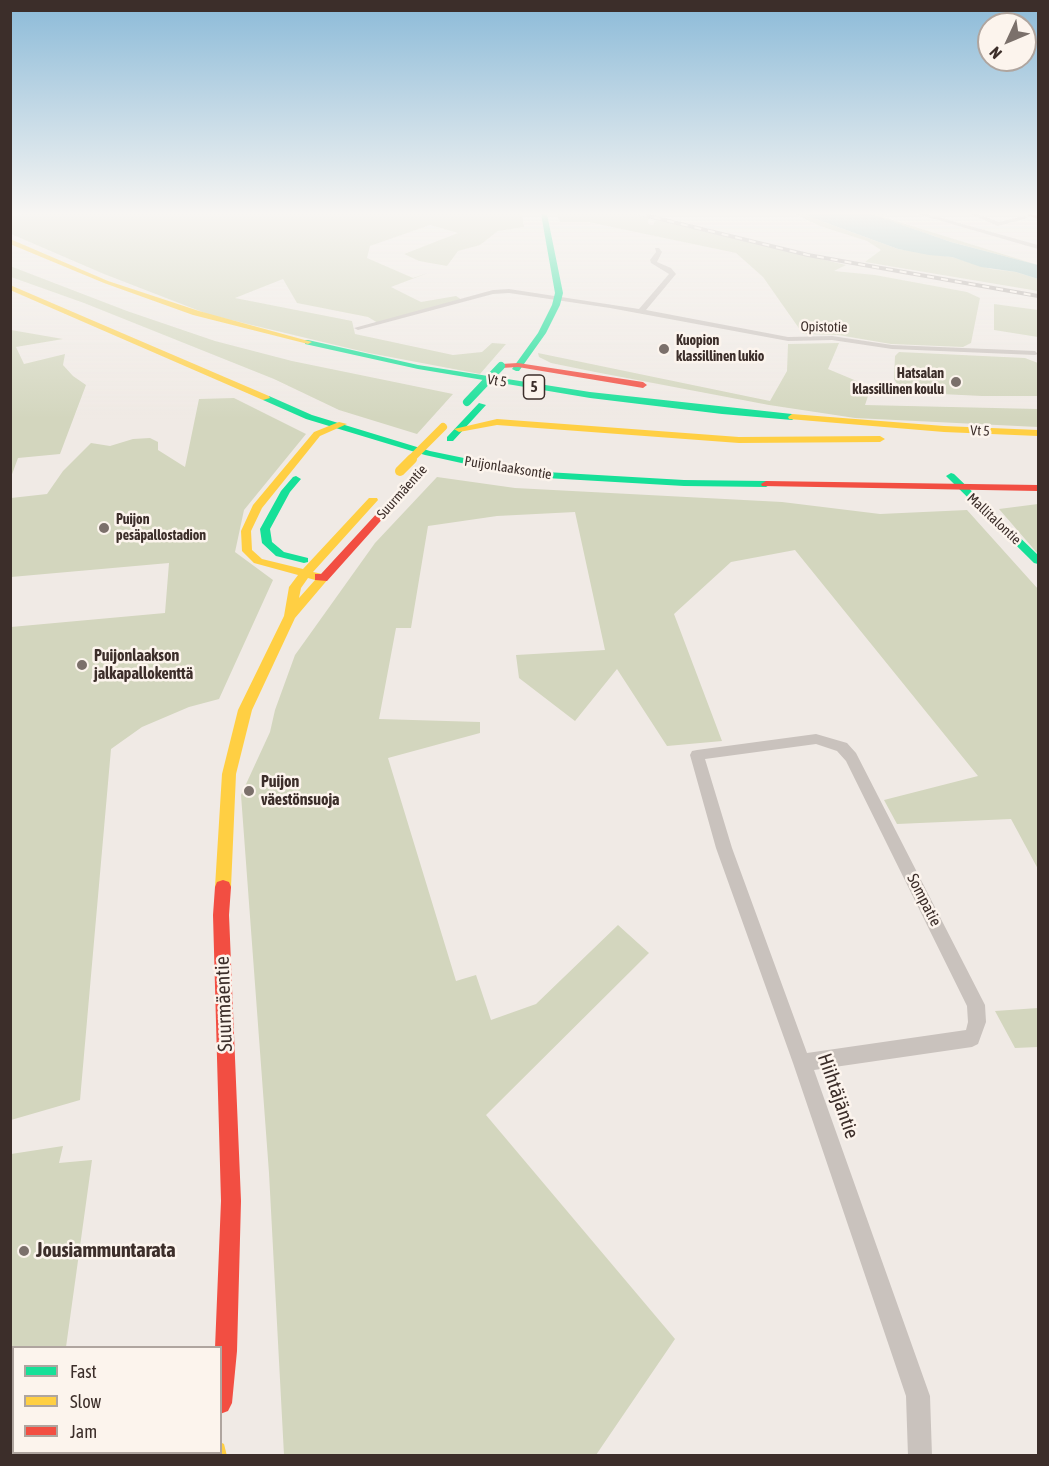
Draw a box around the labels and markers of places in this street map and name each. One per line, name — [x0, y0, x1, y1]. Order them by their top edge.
place label: Kuopion klassillinen lukio — [676, 333, 764, 366]
marker: Kuopion klassillinen lukio — [657, 342, 671, 356]
place label: Hatsalan klassillinen koulu — [852, 366, 944, 398]
marker: Hatsalan klassillinen koulu — [949, 375, 963, 389]
place label: Puijon pesäpallostadion — [116, 512, 206, 544]
marker: Puijon pesäpallostadion — [97, 521, 111, 535]
place label: Puijonlaakson jalkapallokenttä — [94, 646, 193, 684]
marker: Puijonlaakson jalkapallokenttä — [75, 658, 89, 672]
place label: Puijon väestönsuoja — [261, 772, 340, 810]
marker: Puijon väestönsuoja — [242, 784, 256, 798]
place label: Jousiammuntarata — [36, 1239, 175, 1263]
marker: Jousiammuntarata — [17, 1244, 31, 1258]

